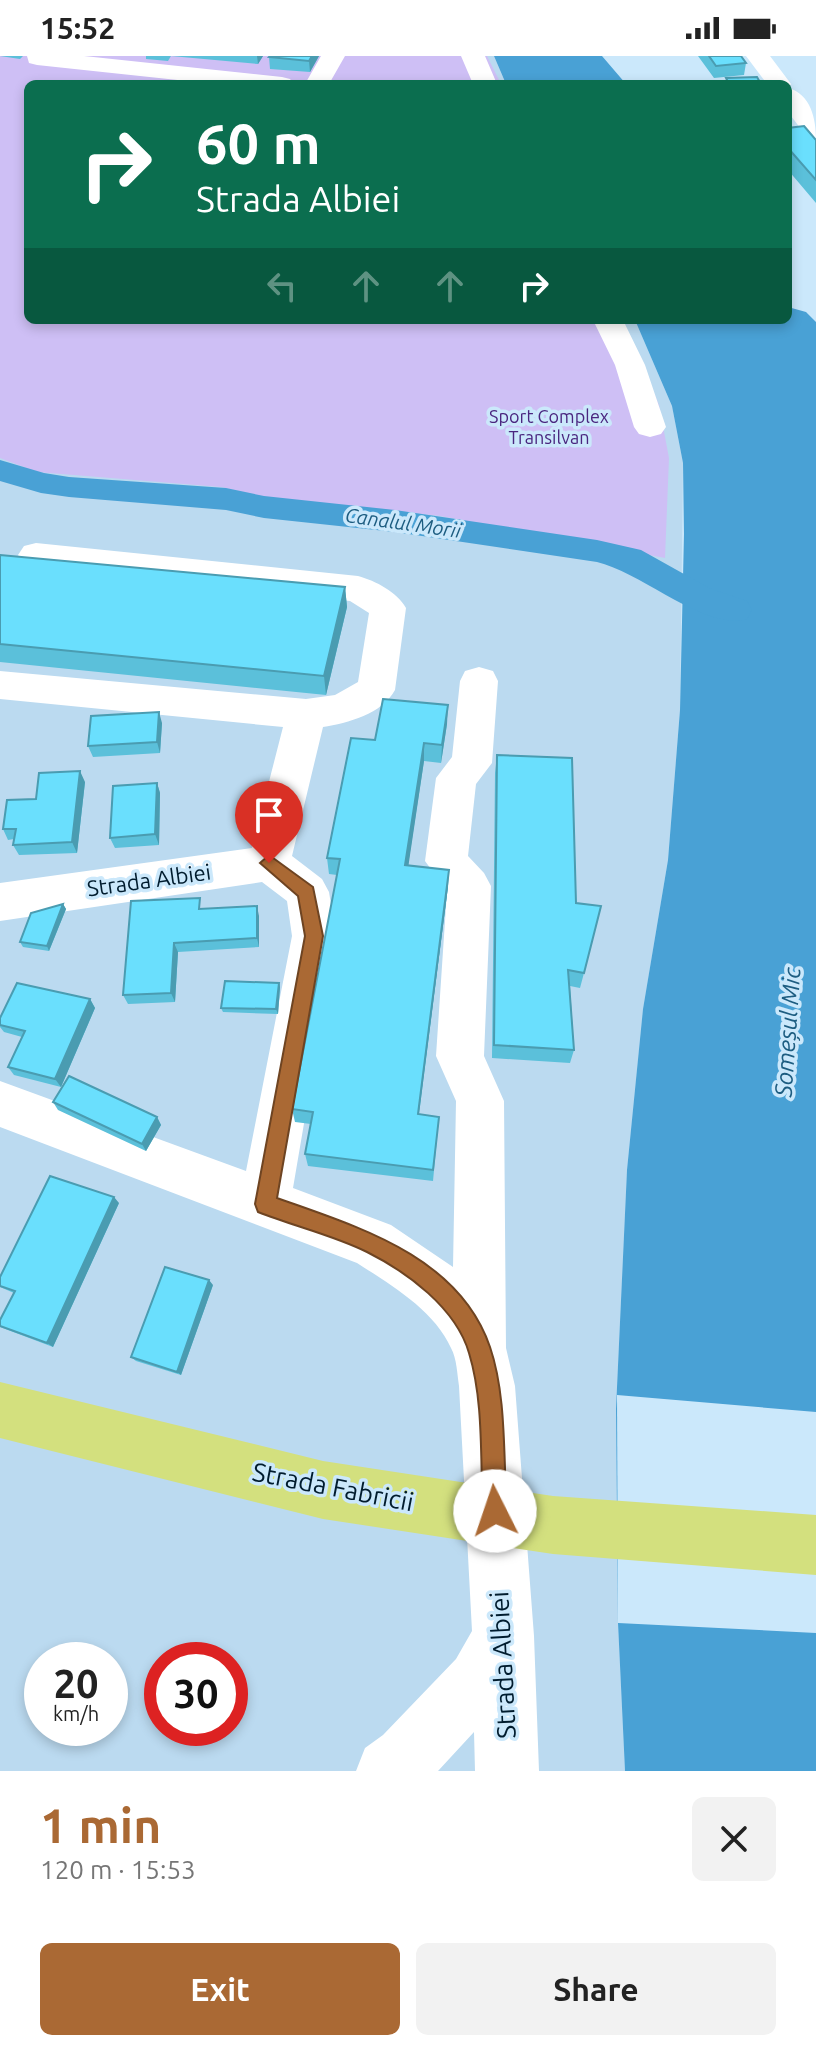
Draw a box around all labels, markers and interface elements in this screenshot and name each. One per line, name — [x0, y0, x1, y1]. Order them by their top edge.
text: 15:52 — [40, 11, 115, 45]
icon: right — [64, 112, 168, 216]
text: 60 m — [196, 112, 321, 175]
text: Strada Albiei — [196, 178, 400, 219]
icon: left — [260, 264, 304, 308]
icon: ahead — [344, 264, 388, 308]
icon: ahead — [428, 264, 472, 308]
icon: right — [512, 264, 556, 308]
park label: Sport Complex Transilvan — [489, 406, 609, 447]
water label: Canalul Morii — [344, 503, 463, 542]
pin — [235, 781, 303, 863]
icon: arrive — [247, 793, 291, 837]
street label: Strada Albiei — [85, 858, 212, 901]
water label: Someșul Mic — [769, 965, 806, 1099]
street label: Strada Fabricii — [250, 1457, 416, 1516]
position arrow — [453, 1469, 537, 1553]
street label: Strada Albiei — [484, 1591, 521, 1739]
speed limit sign: 30 — [144, 1642, 248, 1746]
text: 20 — [53, 1661, 99, 1706]
text: km/h — [53, 1702, 99, 1725]
button: close — [692, 1797, 776, 1881]
text: 1 min — [40, 1798, 161, 1852]
text: 120 m · 15:53 — [40, 1855, 196, 1884]
button: Exit — [40, 1943, 400, 2035]
button: Share — [416, 1943, 776, 2035]

